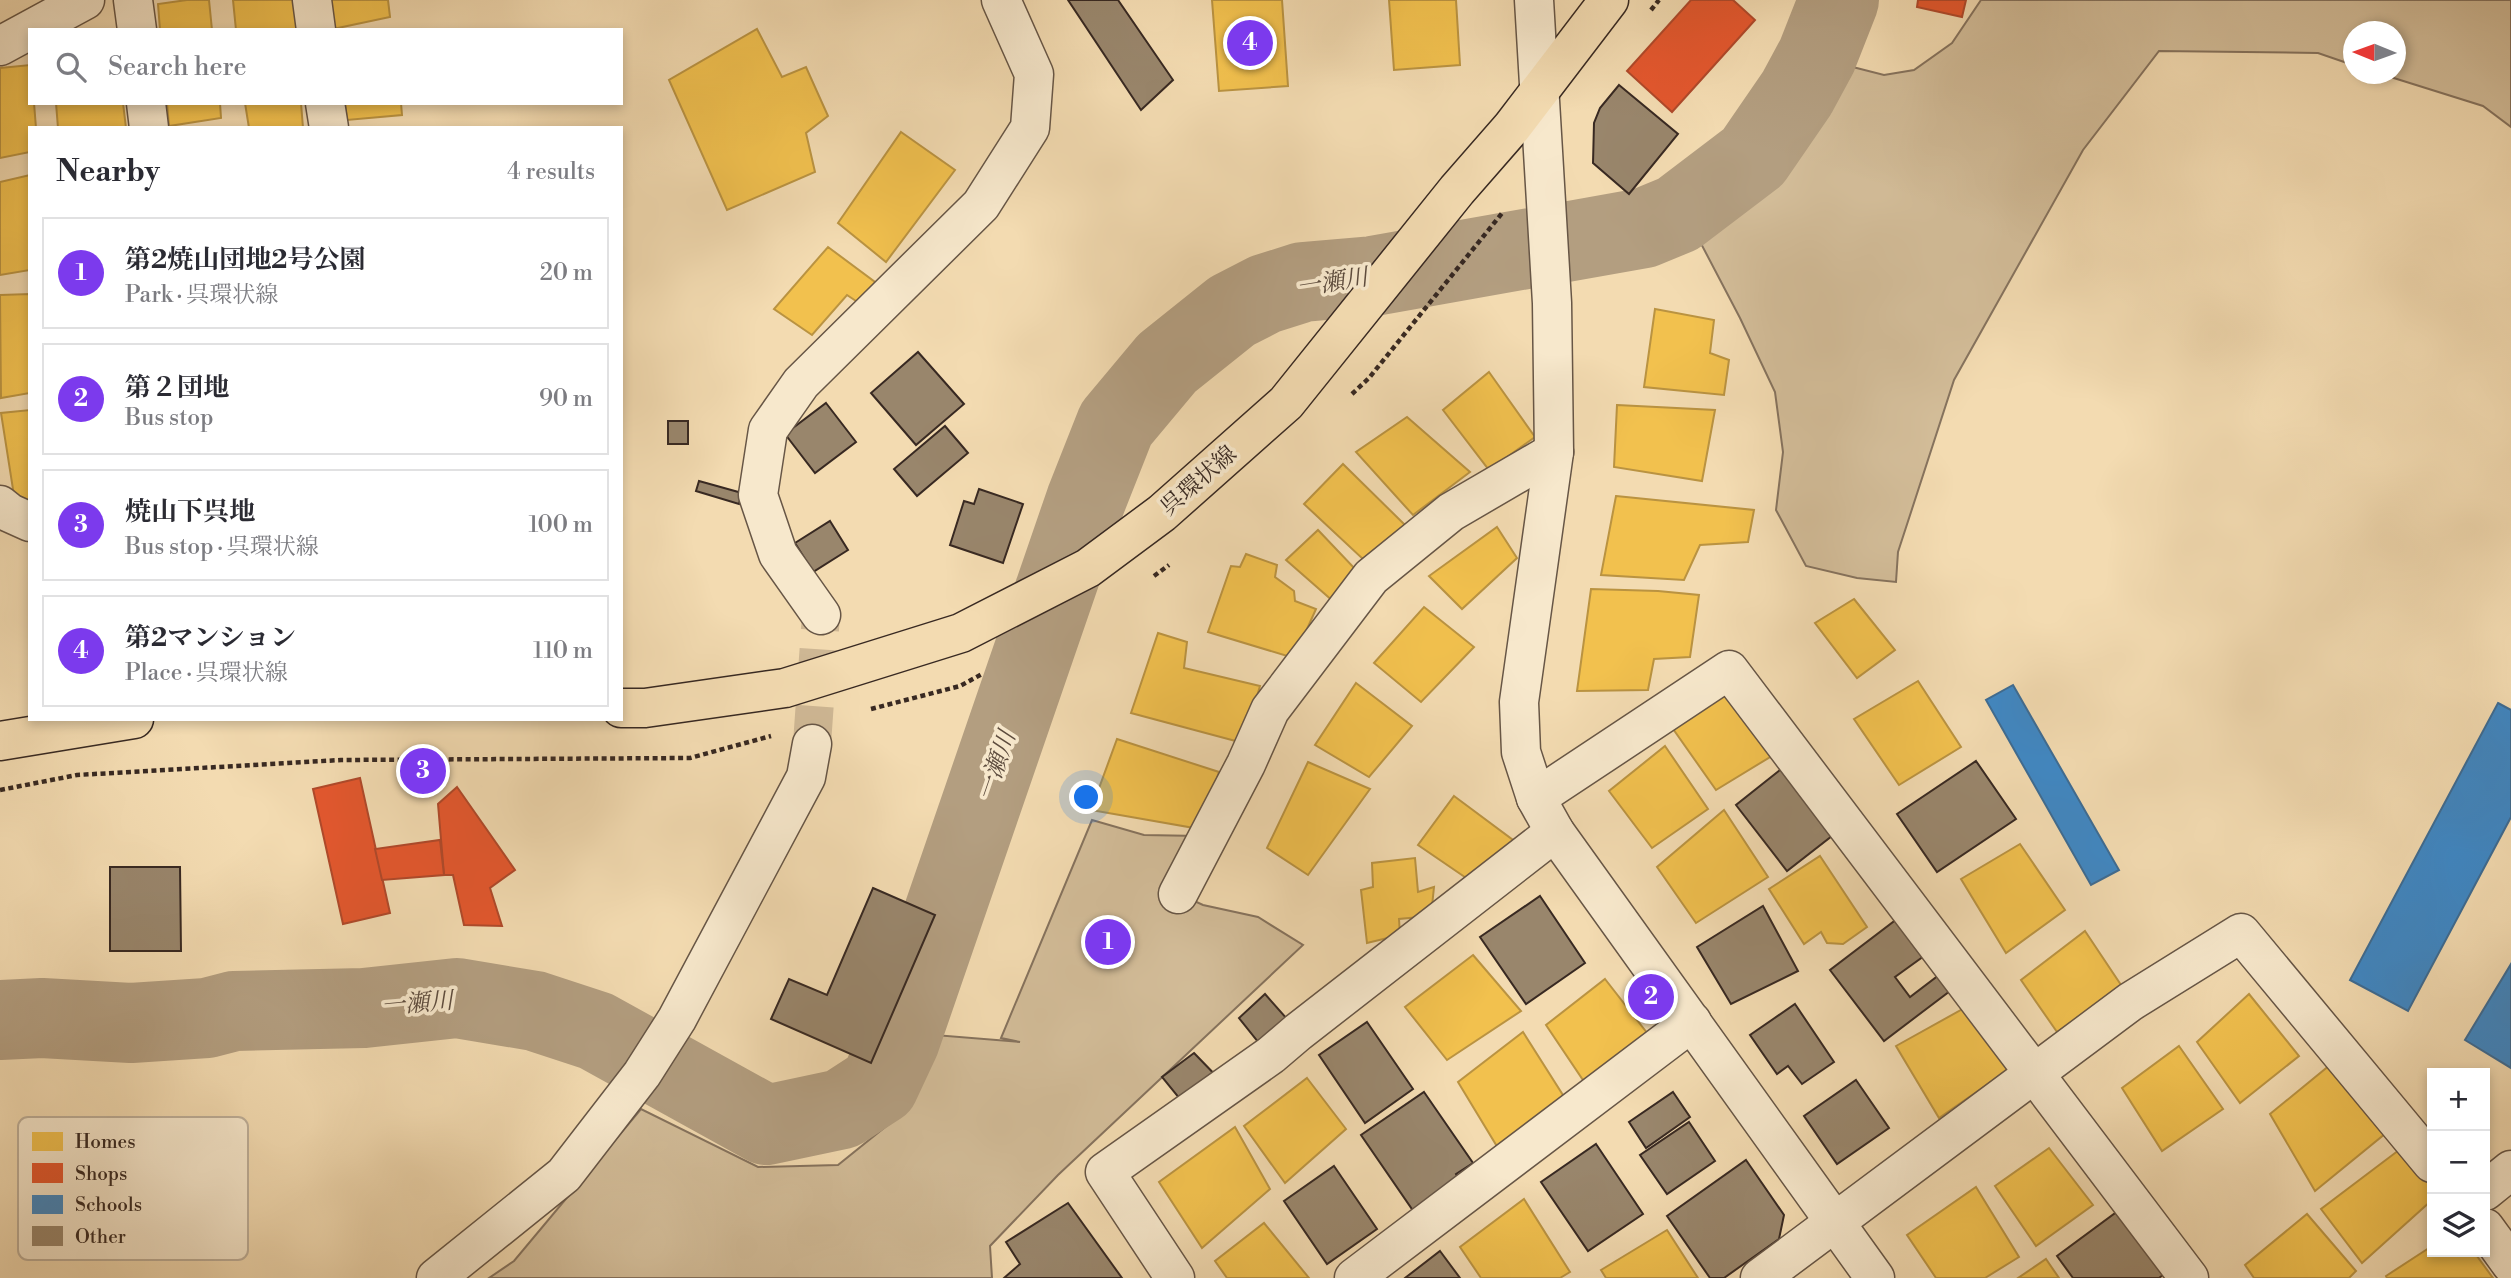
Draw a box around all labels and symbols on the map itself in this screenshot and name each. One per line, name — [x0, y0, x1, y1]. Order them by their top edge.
pin: 4 — [1227, 17, 1273, 69]
north arrow — [2343, 21, 2406, 84]
water label: 一瀬川 — [1294, 262, 1373, 303]
street label: 呉環状線 — [1155, 440, 1243, 521]
water label: 一瀬川 — [971, 725, 1024, 805]
pin: 3 — [400, 745, 446, 797]
your location — [1069, 780, 1103, 814]
pin: 1 — [1085, 916, 1131, 968]
pin: 2 — [1628, 971, 1674, 1023]
water label: 一瀬川 — [380, 986, 457, 1022]
legend — [18, 1117, 248, 1260]
text: Homes — [75, 1130, 135, 1154]
text: Shops — [75, 1162, 127, 1186]
text: Schools — [75, 1193, 142, 1217]
text: Other — [75, 1225, 126, 1249]

